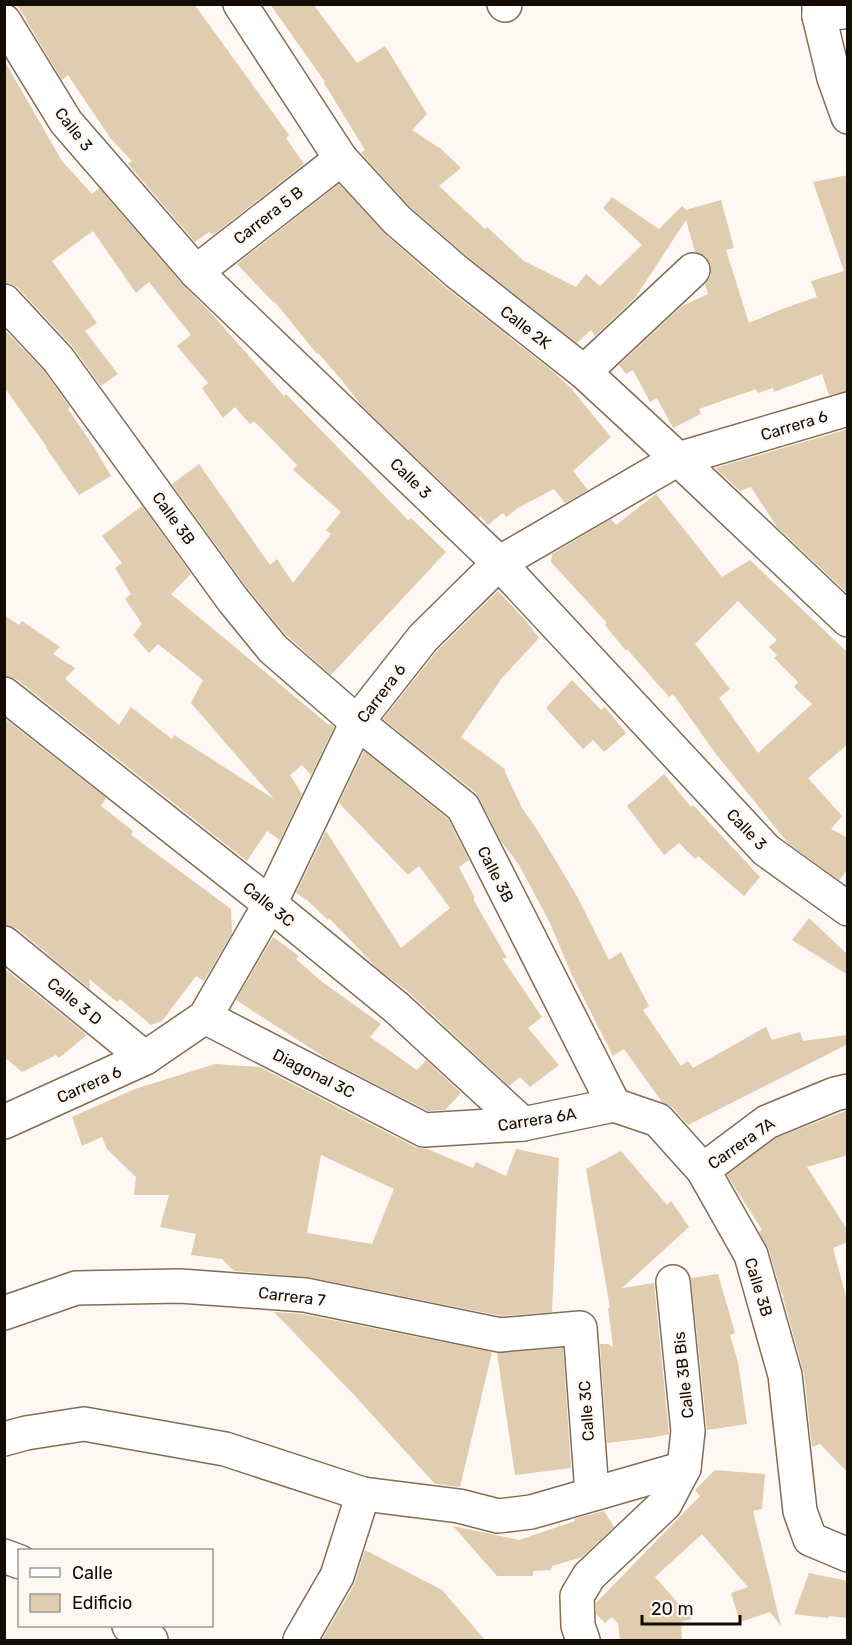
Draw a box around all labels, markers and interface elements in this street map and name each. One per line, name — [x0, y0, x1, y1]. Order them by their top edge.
street label: Calle 3 — [51, 104, 96, 155]
street label: Carrera 5 B — [230, 182, 307, 249]
street label: Calle 2K — [497, 302, 555, 353]
street label: Carrera 6 — [758, 406, 830, 445]
street label: Calle 3 — [386, 454, 435, 502]
street label: Calle 3B — [148, 488, 199, 548]
street label: Carrera 6 — [353, 660, 410, 726]
street label: Calle 3 — [723, 805, 771, 854]
street label: Calle 3B — [473, 843, 518, 905]
street label: Calle 3C — [239, 878, 298, 931]
street label: Calle 3 D — [44, 974, 106, 1029]
street label: Diagonal 3C — [270, 1045, 358, 1102]
street label: Carrera 6 — [54, 1062, 125, 1107]
street label: Carrera 6A — [496, 1104, 578, 1135]
street label: Carrera 7A — [704, 1113, 779, 1173]
street label: Calle 3B — [741, 1255, 776, 1319]
street label: Carrera 7 — [257, 1283, 327, 1310]
street label: Calle 3B Bis — [669, 1331, 697, 1419]
street label: Calle 3C — [575, 1380, 598, 1442]
legend — [18, 1549, 213, 1627]
text: Calle — [72, 1562, 113, 1584]
scale bar — [642, 1588, 740, 1626]
text: Edificio — [72, 1592, 132, 1614]
text: 20 m — [651, 1598, 693, 1620]

